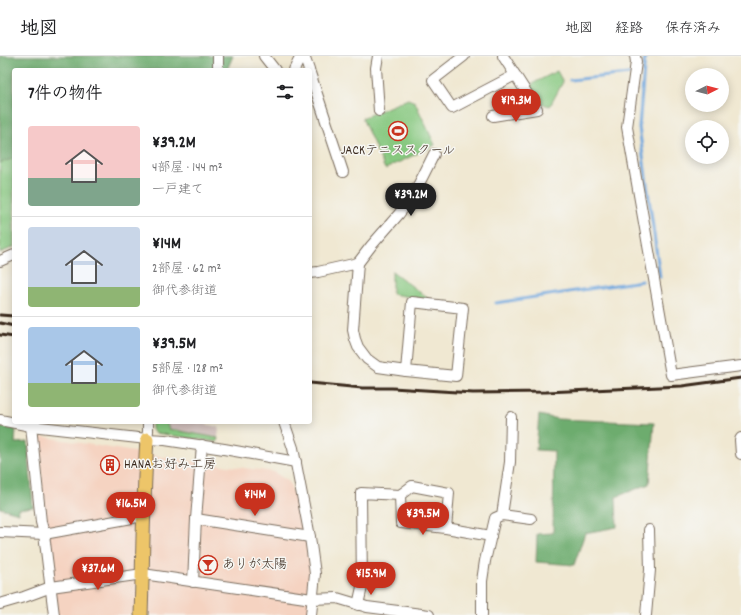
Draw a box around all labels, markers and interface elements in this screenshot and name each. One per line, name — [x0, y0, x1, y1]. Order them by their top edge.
text: 地図 — [20, 17, 58, 44]
text: 地図 — [565, 19, 593, 39]
text: 経路 — [615, 19, 643, 39]
text: 保存済み — [665, 19, 721, 39]
north arrow — [685, 68, 729, 112]
map controls — [685, 68, 729, 164]
icon: filters — [274, 81, 296, 103]
text: 7件の物件 — [28, 83, 103, 107]
pin: ¥19.3M — [483, 89, 549, 123]
text: ¥19.3M — [501, 92, 531, 111]
sports icon: JACKテニススクール — [387, 120, 409, 142]
button: locate — [685, 120, 729, 164]
text: ¥39.2M — [152, 132, 196, 156]
icon: home — [60, 142, 108, 190]
place label: JACKテニススクール — [341, 142, 455, 161]
text: 4部屋 · 144 m² — [152, 159, 223, 178]
text: 一戸建て — [152, 181, 204, 200]
pin: ¥39.2M — [378, 183, 444, 217]
text: ¥39.2M — [394, 186, 428, 205]
text: ¥14M — [152, 233, 181, 257]
icon: home — [60, 243, 108, 291]
text: 2部屋 · 62 m² — [152, 260, 221, 279]
text: 御代参街道 — [152, 282, 217, 301]
text: ¥39.5M — [152, 333, 196, 357]
icon: home — [60, 343, 108, 391]
text: 5部屋 · 128 m² — [152, 360, 223, 379]
text: 御代参街道 — [152, 382, 217, 401]
building icon: HANAお好み工房 — [99, 454, 121, 476]
place label: HANAお好み工房 — [124, 456, 216, 475]
pin: ¥14M — [231, 483, 279, 517]
text: ¥14M — [244, 486, 266, 505]
pin: ¥16.5M — [98, 492, 164, 526]
text: ¥16.5M — [115, 495, 147, 514]
pin: ¥39.5M — [390, 502, 456, 536]
text: ¥39.5M — [406, 505, 440, 524]
bar icon: ありが太陽 — [197, 554, 219, 576]
place label: ありが太陽 — [222, 556, 287, 575]
pin: ¥37.6M — [65, 557, 131, 591]
text: ¥37.6M — [81, 560, 115, 579]
pin: ¥15.9M — [338, 562, 404, 596]
text: ¥15.9M — [356, 565, 386, 584]

